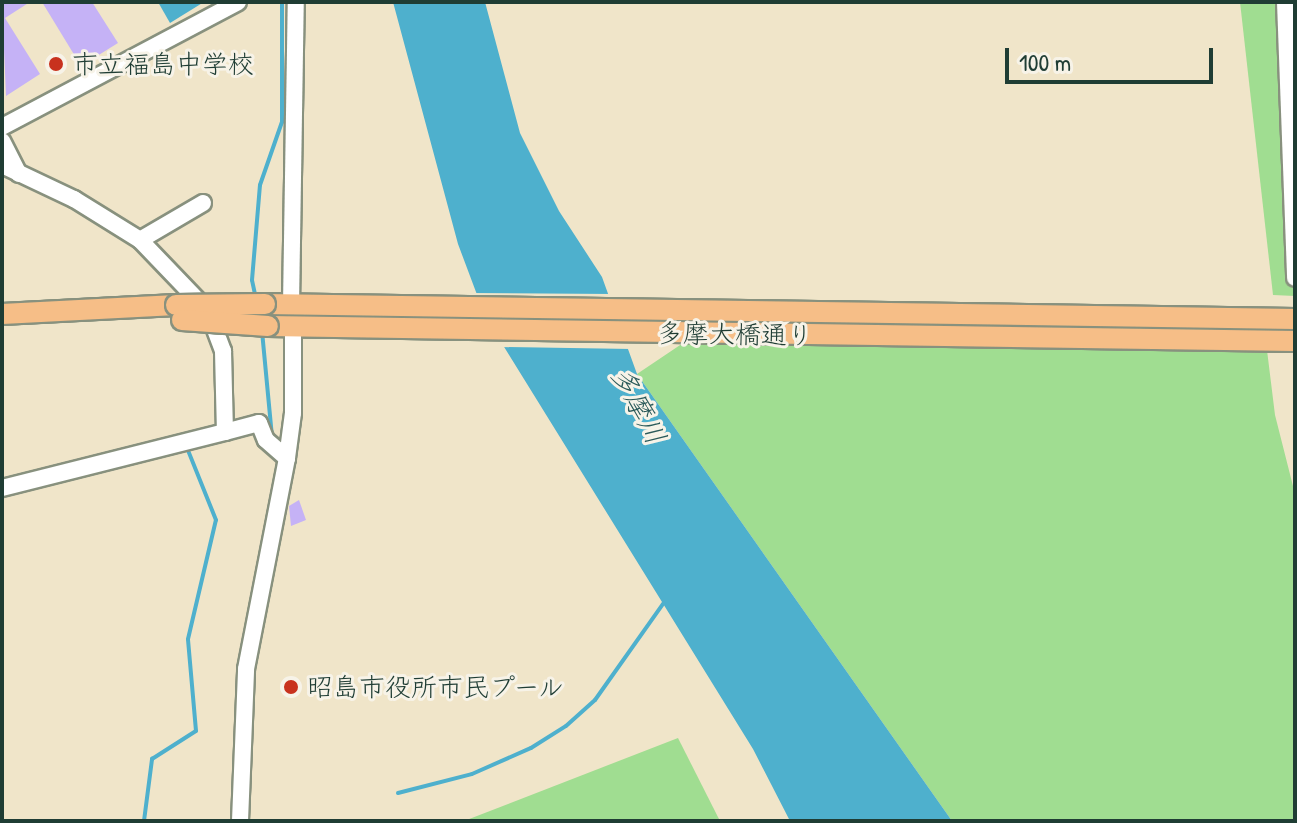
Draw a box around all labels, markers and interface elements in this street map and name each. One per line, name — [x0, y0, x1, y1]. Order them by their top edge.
scale bar — [1009, 32, 1217, 82]
text: 100 m — [1019, 46, 1071, 78]
place label: 市立福島中学校 — [72, 48, 254, 80]
marker: 市立福島中学校 — [47, 55, 65, 73]
street label: 多摩大橋通り — [657, 317, 813, 351]
water label: 多摩川 — [604, 360, 674, 450]
place label: 昭島市役所市民プール — [307, 671, 565, 703]
marker: 昭島市役所市民プール — [282, 678, 300, 696]

